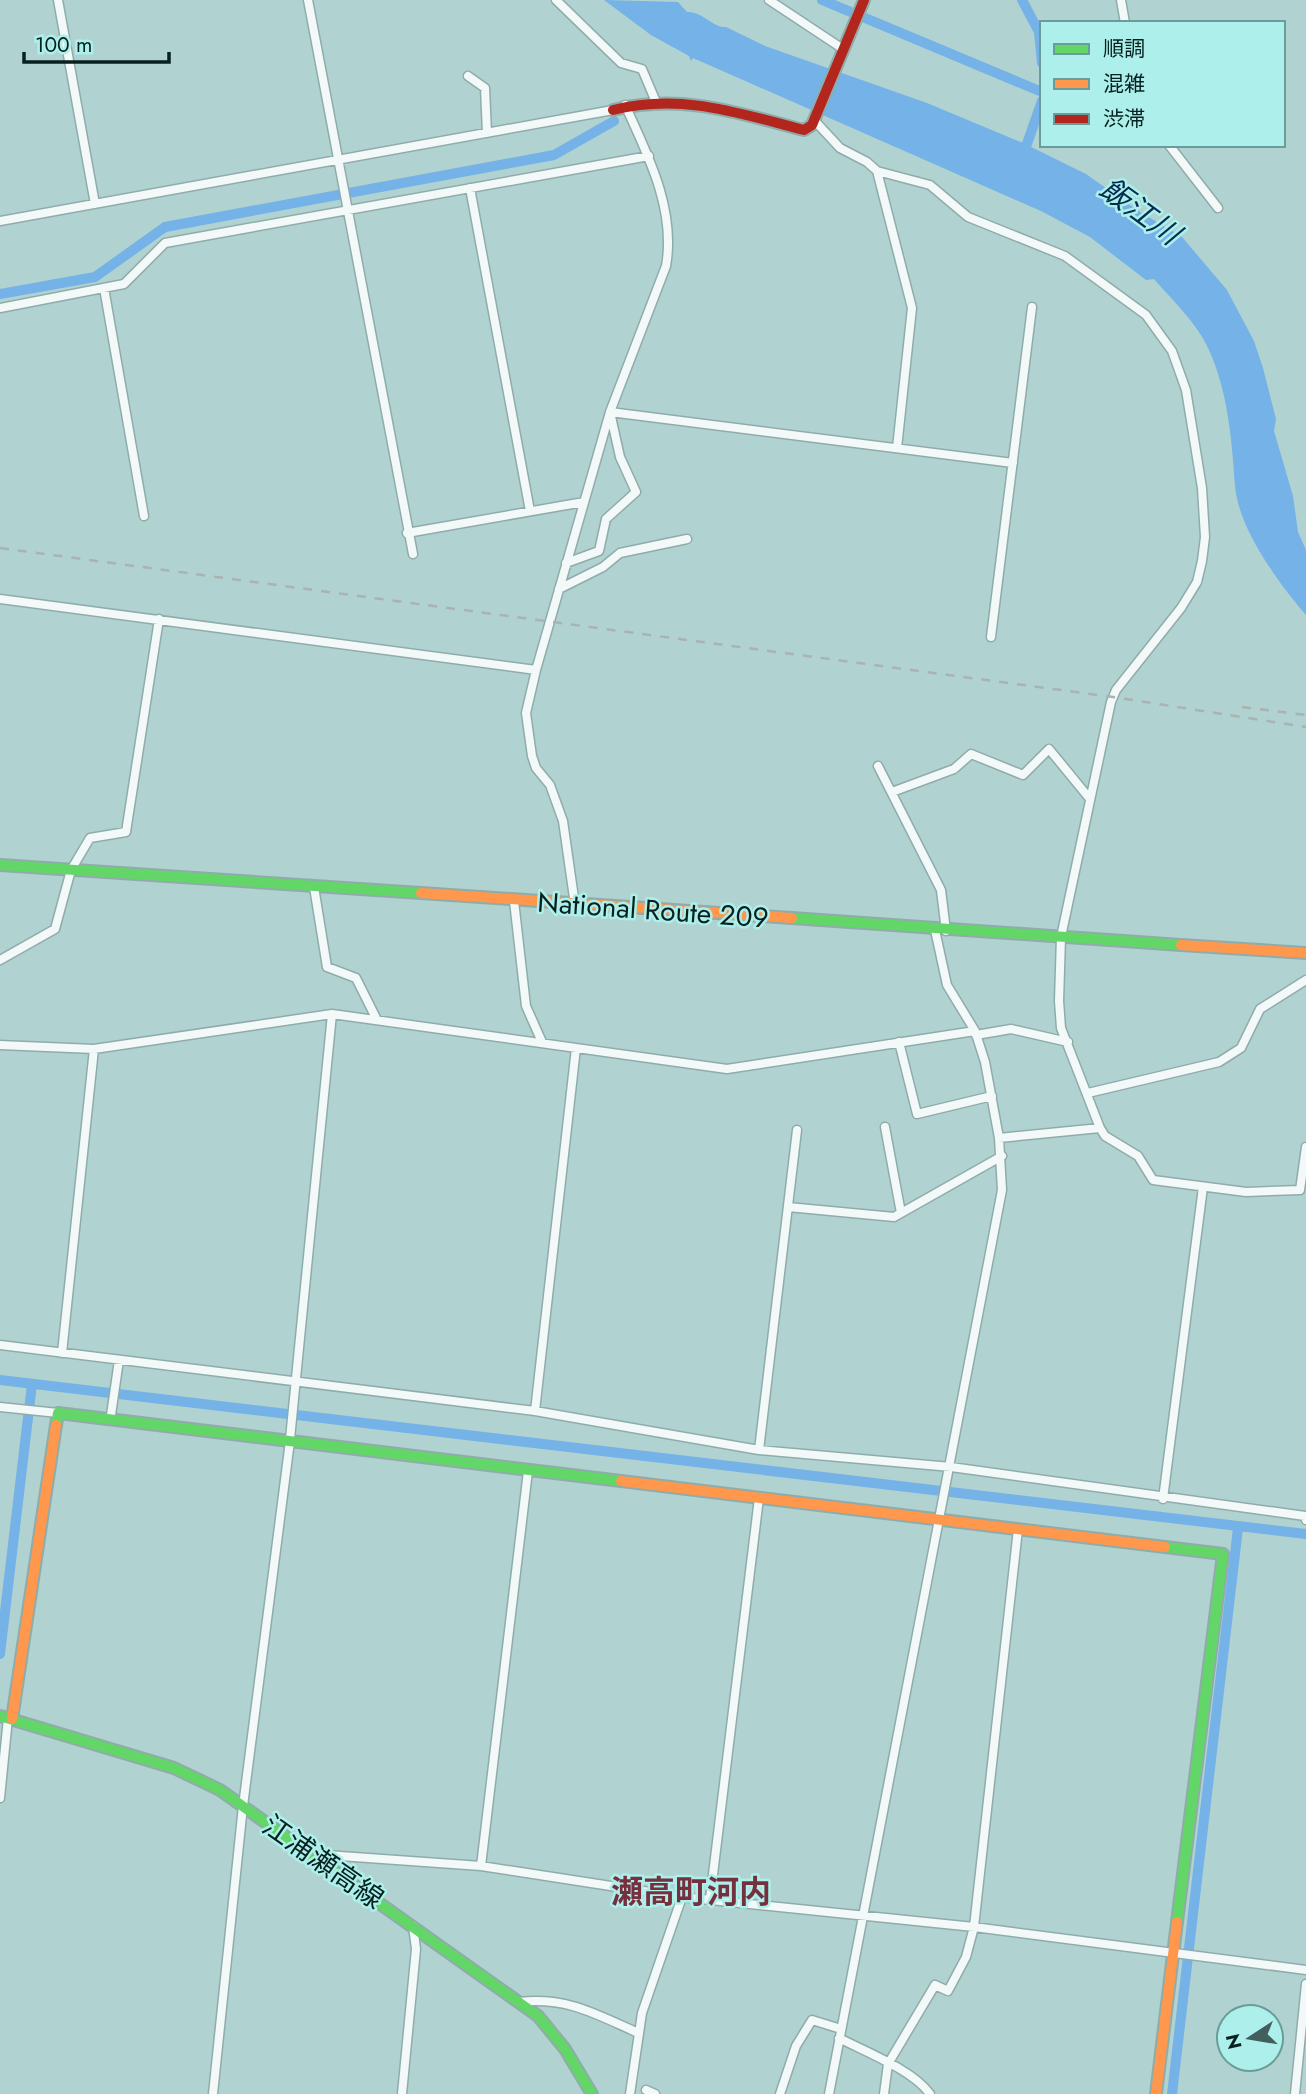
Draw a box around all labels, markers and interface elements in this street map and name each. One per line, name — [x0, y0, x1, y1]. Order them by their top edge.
scale bar — [24, 21, 170, 65]
legend — [1040, 21, 1285, 147]
text: 100 m — [35, 30, 92, 60]
text: 順調 — [1103, 34, 1145, 64]
text: 混雑 — [1103, 69, 1145, 99]
text: 渋滞 — [1103, 104, 1145, 134]
water label: 飯江川 — [1091, 167, 1191, 257]
street label: National Route 209 — [536, 881, 770, 939]
street label: 江浦瀬高線 — [254, 1805, 392, 1919]
district label: 瀬高町河内 — [611, 1869, 771, 1915]
north arrow — [1215, 2003, 1285, 2073]
text: N — [1219, 2031, 1249, 2052]

